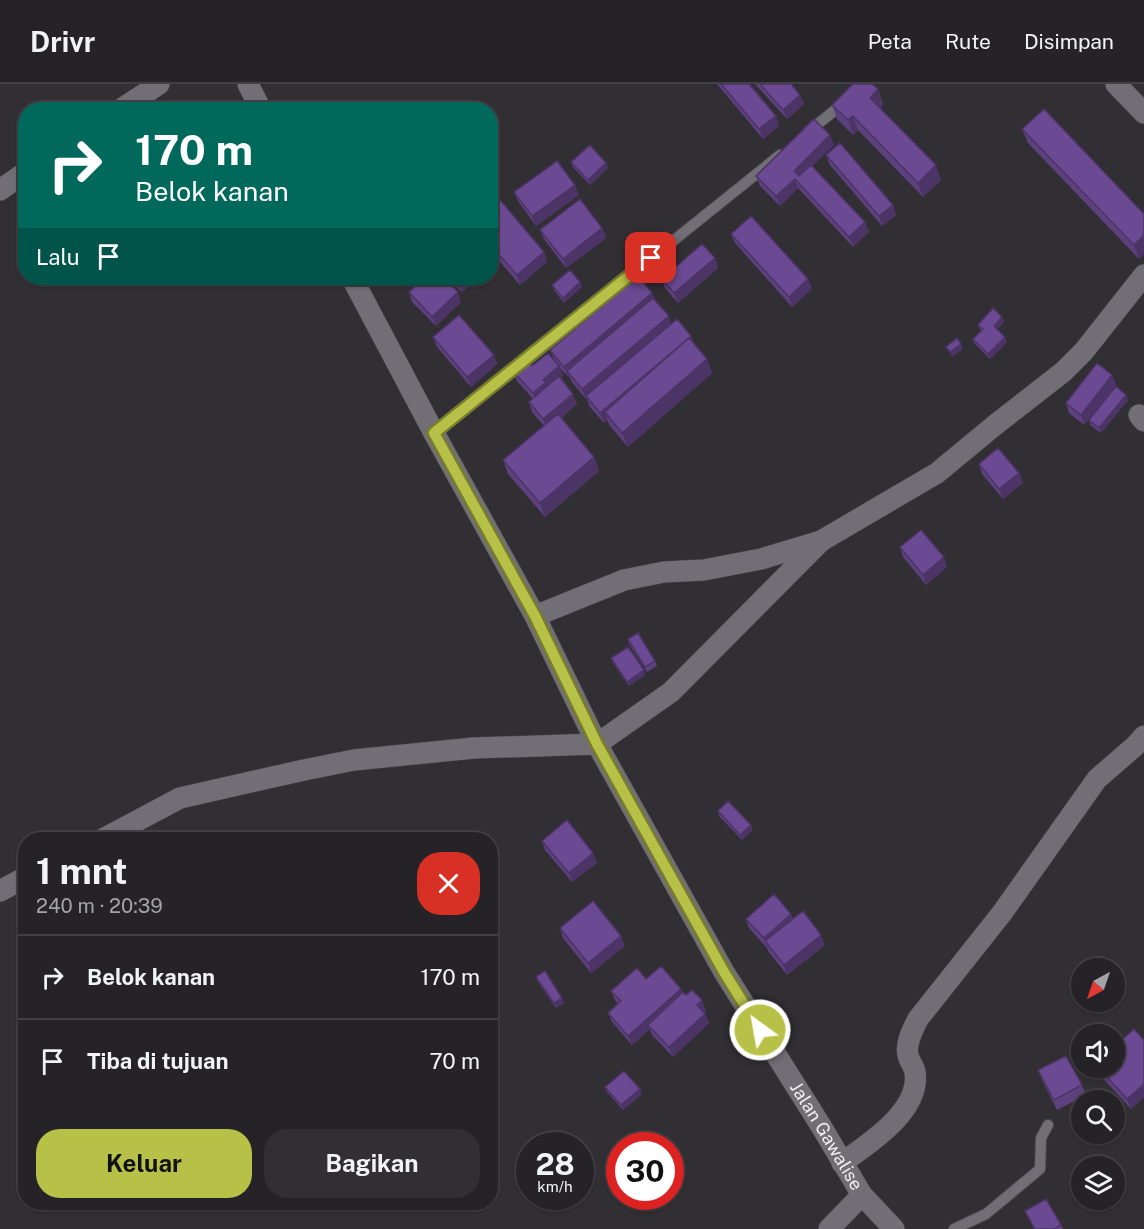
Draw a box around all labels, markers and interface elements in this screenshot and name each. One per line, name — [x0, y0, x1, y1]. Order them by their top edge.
text: Drivr — [30, 25, 95, 58]
text: Peta — [868, 29, 912, 54]
text: Rute — [945, 29, 991, 54]
text: Disimpan — [1024, 29, 1114, 54]
text: 170 m — [135, 125, 253, 174]
icon: right — [36, 126, 114, 204]
text: Belok kanan — [135, 175, 289, 207]
pin — [625, 232, 676, 283]
icon: arrive — [92, 240, 125, 273]
icon: arrive — [634, 241, 667, 274]
text: Lalu — [36, 244, 80, 270]
text: 1 mnt — [36, 850, 127, 892]
button: close — [417, 852, 480, 915]
text: 240 m · 20:39 — [36, 894, 163, 918]
north arrow — [1071, 958, 1125, 1012]
map controls — [1071, 958, 1125, 1210]
icon: right — [36, 961, 69, 994]
text: Belok kanan — [87, 964, 215, 990]
text: 170 m — [420, 964, 480, 990]
position arrow — [728, 998, 792, 1062]
button: sound — [1071, 1024, 1125, 1078]
icon: arrive — [36, 1045, 69, 1078]
text: Tiba di tujuan — [87, 1048, 228, 1074]
text: 70 m — [429, 1048, 480, 1074]
street label: Jalan Gawalise — [786, 1078, 868, 1194]
button: search — [1071, 1090, 1125, 1144]
button: Keluar — [36, 1129, 252, 1198]
button: Bagikan — [264, 1129, 480, 1198]
speed limit sign: 30 — [606, 1132, 684, 1210]
text: 28 — [535, 1146, 575, 1182]
button: layers — [1071, 1156, 1125, 1210]
text: km/h — [537, 1178, 573, 1195]

